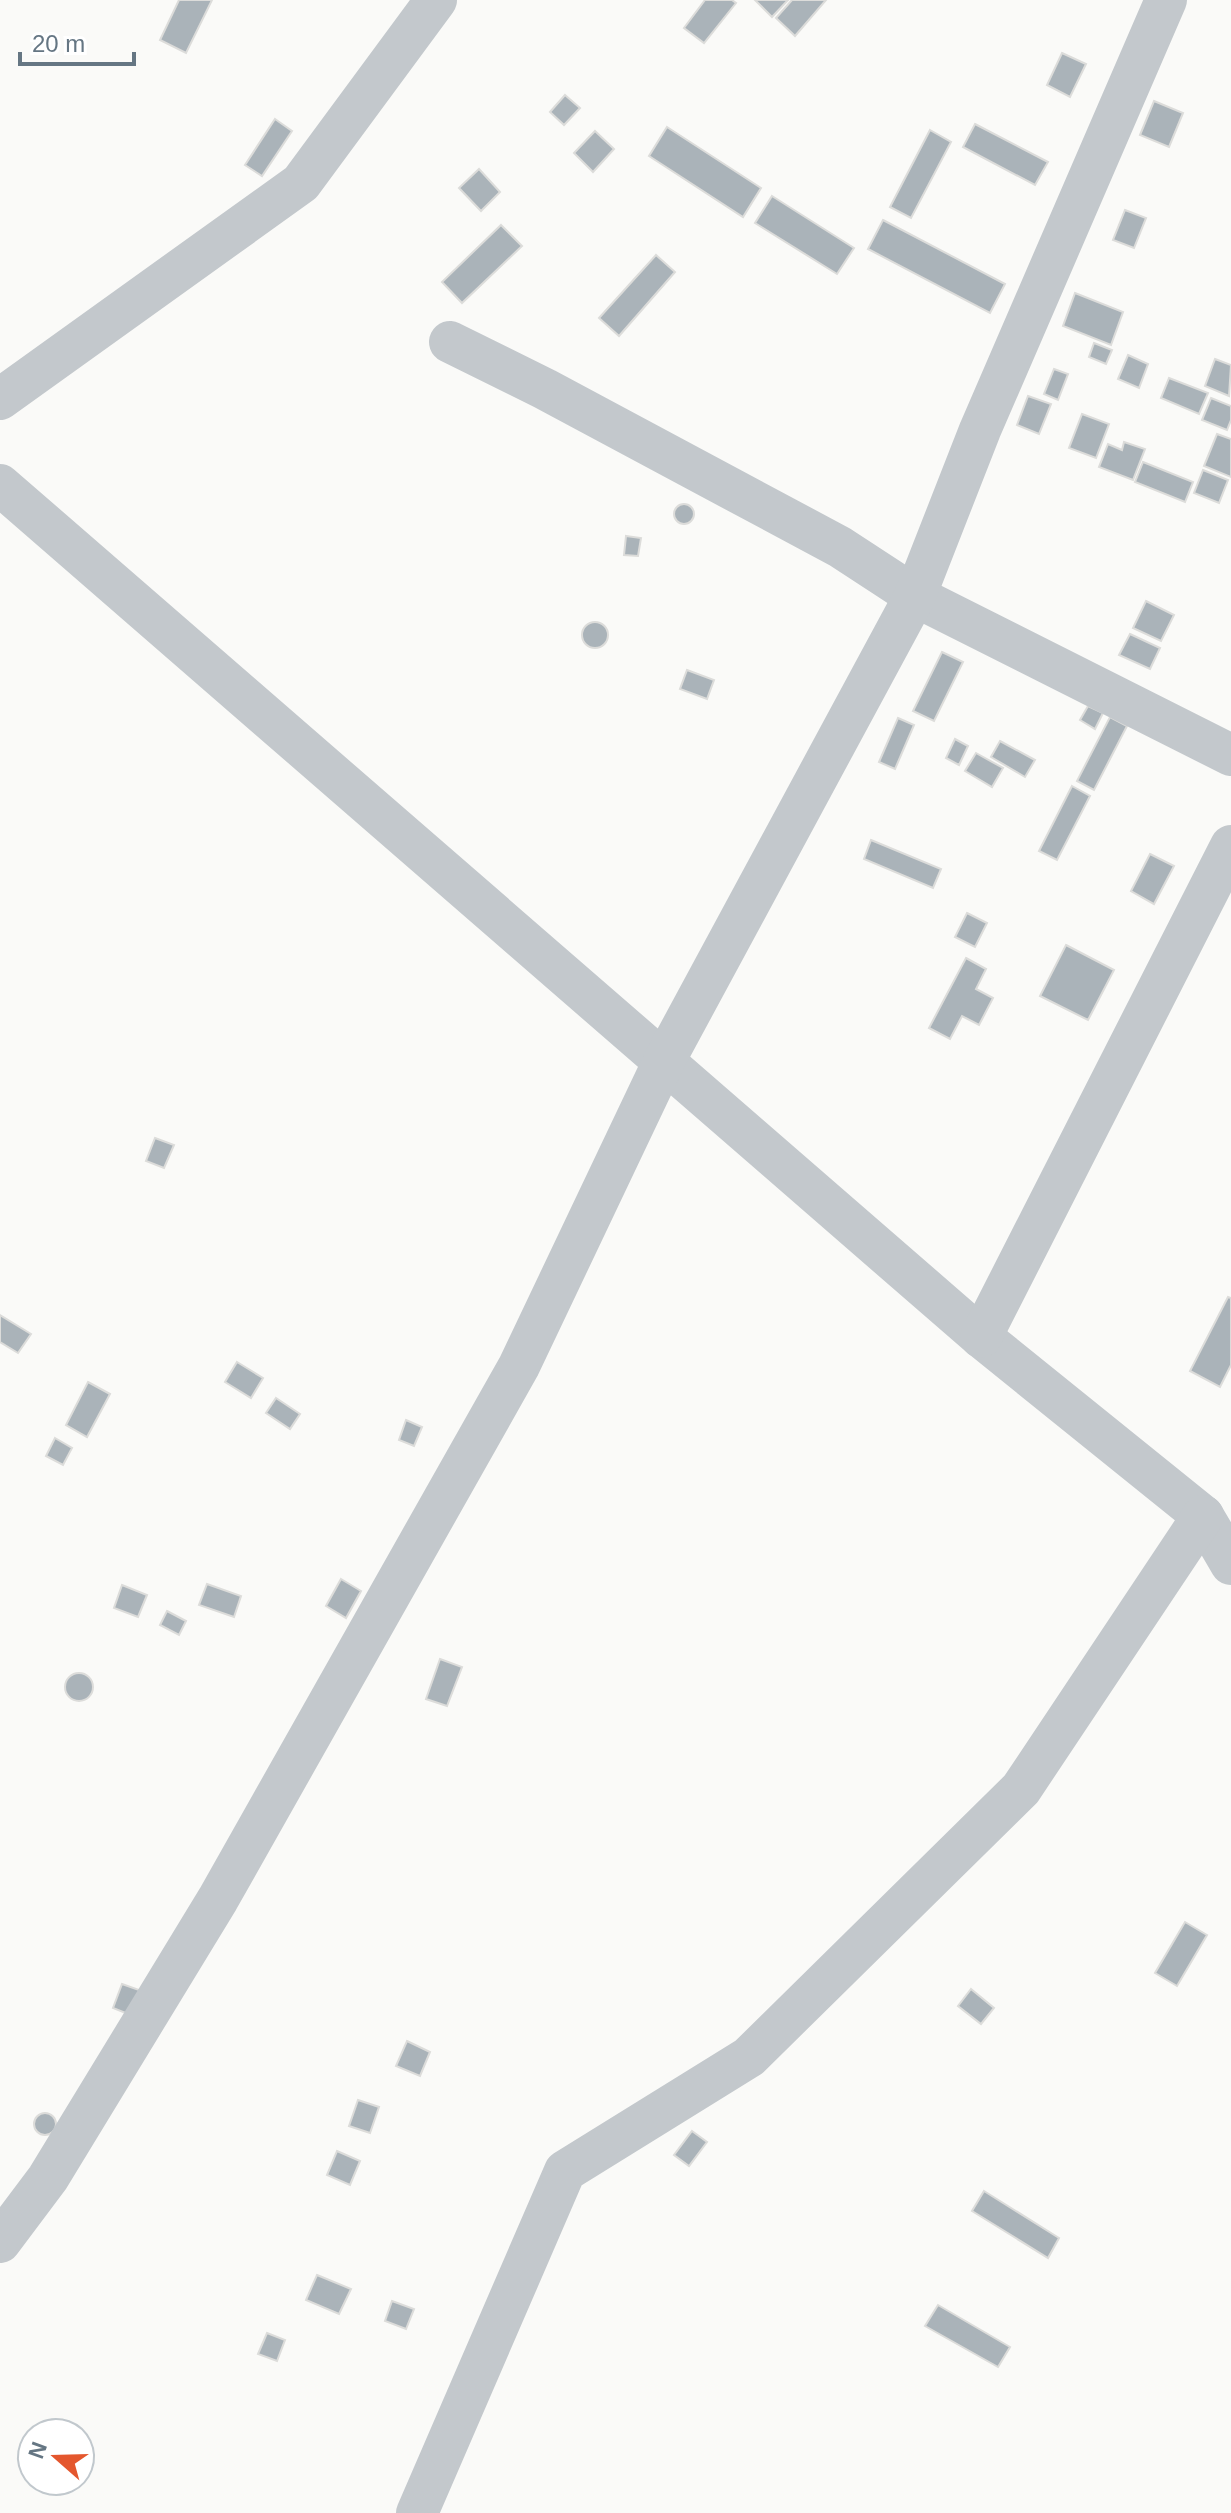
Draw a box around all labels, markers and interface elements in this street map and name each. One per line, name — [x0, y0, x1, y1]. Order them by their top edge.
scale bar — [20, 16, 134, 66]
text: 20 m — [32, 30, 85, 57]
north arrow — [16, 2417, 96, 2497]
text: N — [23, 2439, 52, 2462]

